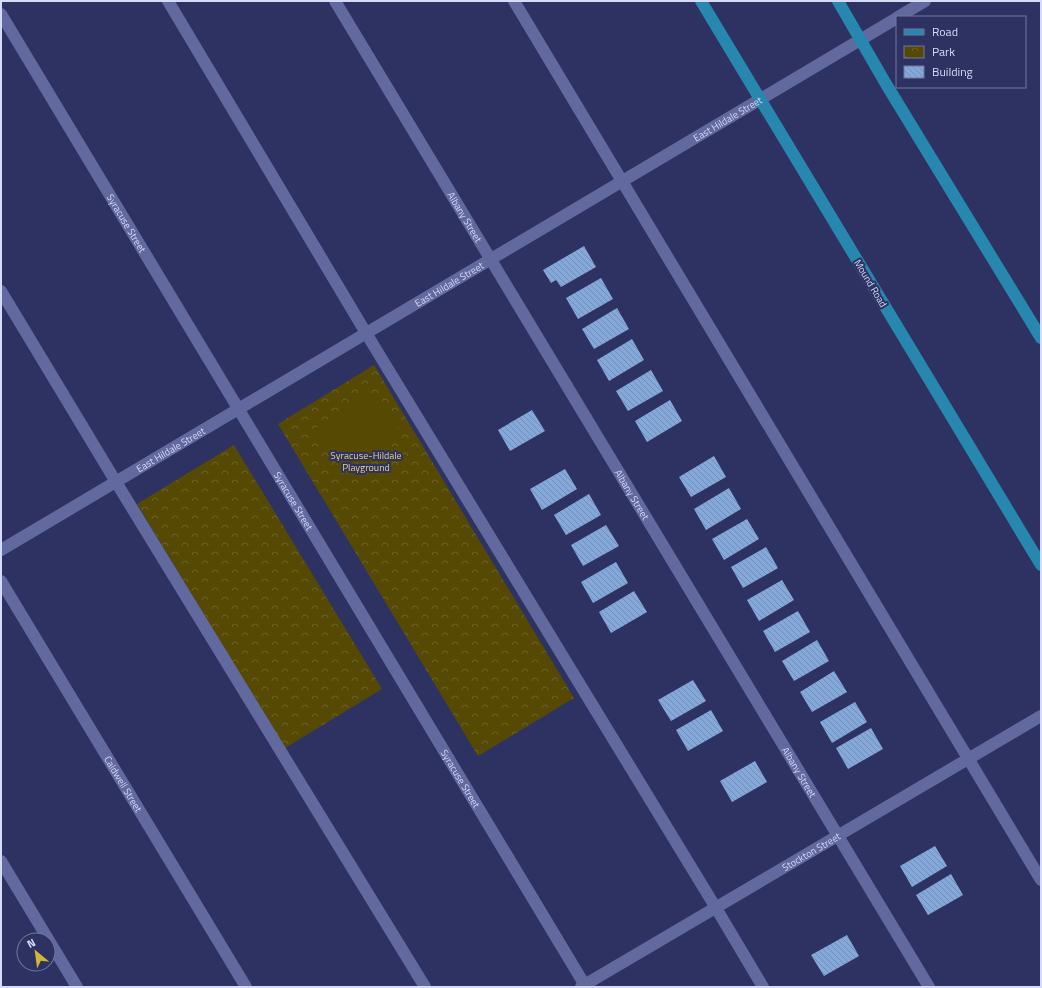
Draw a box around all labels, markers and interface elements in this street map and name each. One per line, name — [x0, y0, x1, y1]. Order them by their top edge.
legend — [896, 16, 1026, 88]
text: Road — [932, 22, 958, 41]
text: Park — [932, 42, 955, 61]
text: Building — [932, 62, 973, 81]
street label: East Hildale Street — [691, 92, 766, 145]
street label: Albany Street — [444, 189, 486, 246]
street label: Syracuse Street — [103, 191, 150, 256]
street label: Mound Road — [850, 256, 891, 310]
street label: East Hildale Street — [412, 258, 487, 311]
street label: East Hildale Street — [133, 423, 208, 476]
park label: Syracuse-Hildale Playground — [330, 448, 402, 475]
street label: Albany Street — [611, 466, 653, 523]
street label: Syracuse Street — [270, 469, 317, 534]
street label: Albany Street — [778, 744, 820, 801]
street label: Syracuse Street — [437, 747, 484, 811]
street label: Caldwell Street — [100, 753, 146, 816]
street label: Stockton Street — [779, 829, 844, 875]
north arrow — [16, 932, 56, 972]
text: N — [24, 934, 38, 952]

